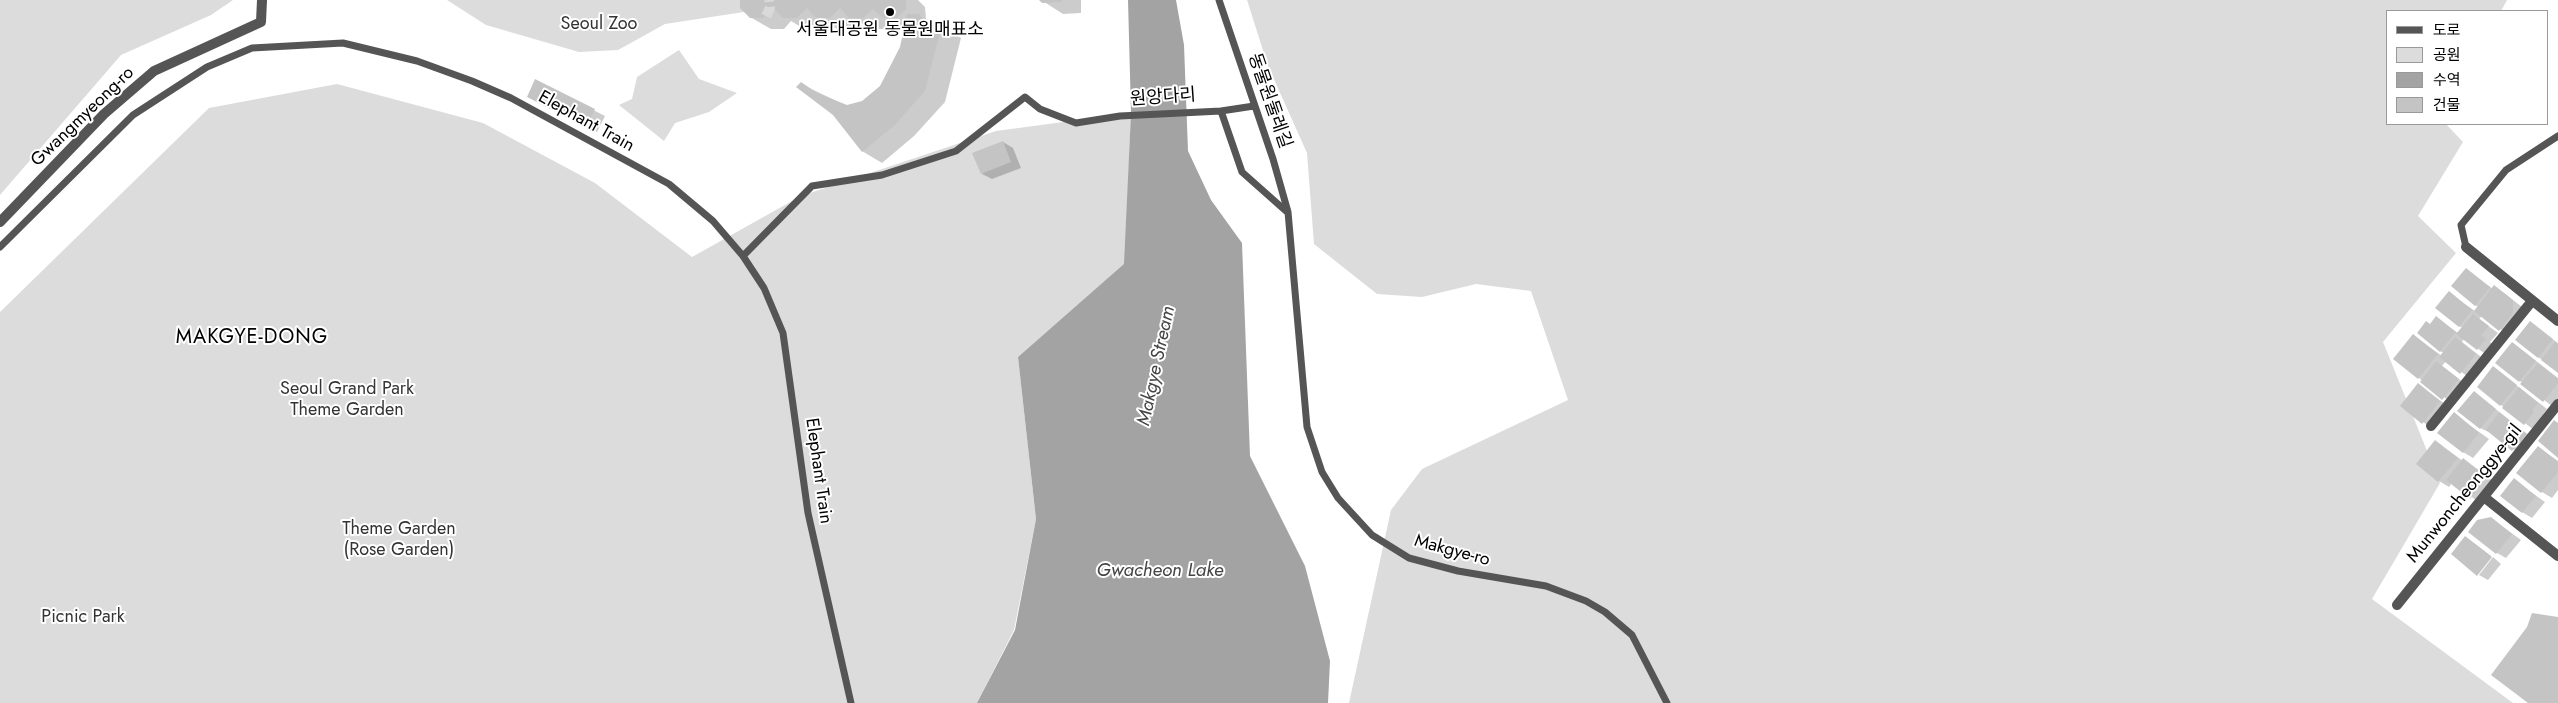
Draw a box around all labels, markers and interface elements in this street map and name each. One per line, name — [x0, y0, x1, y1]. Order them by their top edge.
marker: 서울대공원 동물원매표소 — [884, 6, 896, 18]
legend — [2386, 10, 2548, 125]
park label: Seoul Zoo — [561, 14, 637, 36]
text: 도로 — [2433, 19, 2461, 41]
place label: 서울대공원 동물원매표소 — [796, 20, 984, 42]
text: 공원 — [2433, 44, 2461, 66]
street label: 동물원둘레길 — [1243, 51, 1295, 151]
street label: Gwangmyeong-ro — [27, 62, 139, 172]
text: 수역 — [2433, 69, 2461, 91]
street label: 원앙다리 — [1129, 85, 1197, 111]
street label: Elephant Train — [534, 87, 638, 157]
text: 건물 — [2433, 94, 2461, 116]
water label: Makgye Stream — [1133, 304, 1181, 428]
district label: MAKGYE-DONG — [174, 326, 330, 350]
park label: Seoul Grand Park Theme Garden — [280, 379, 414, 422]
street label: Elephant Train — [800, 417, 836, 525]
street label: Munwoncheonggye-gil — [2403, 421, 2527, 567]
park label: Theme Garden (Rose Garden) — [342, 519, 456, 562]
street label: Makgye-ro — [1412, 531, 1492, 571]
water label: Gwacheon Lake — [1096, 560, 1224, 582]
park label: Picnic Park — [41, 607, 125, 629]

